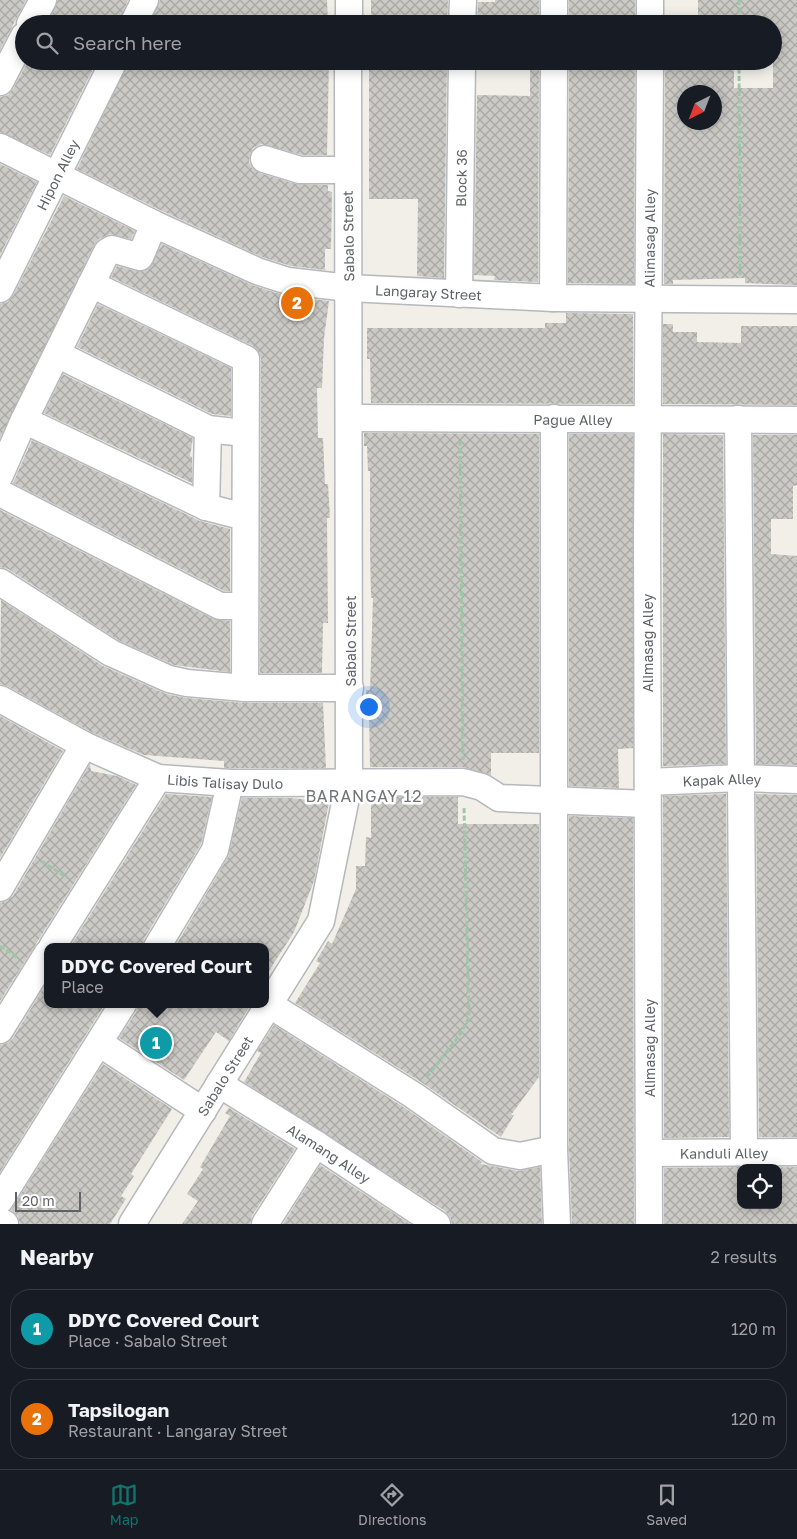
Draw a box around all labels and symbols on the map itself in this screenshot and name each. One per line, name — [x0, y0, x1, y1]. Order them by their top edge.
north arrow — [677, 85, 722, 130]
street label: Hipon Alley — [32, 136, 82, 213]
street label: Block 36 — [452, 149, 469, 207]
street label: Alimasag Alley — [640, 188, 658, 287]
street label: Sabalo Street — [339, 190, 357, 282]
street label: Langaray Street — [375, 281, 482, 303]
pin: 2 — [281, 284, 313, 322]
street label: Pague Alley — [533, 410, 613, 428]
street label: Alimasag Alley — [639, 594, 656, 692]
street label: Sabalo Street — [342, 595, 359, 687]
your location — [356, 694, 382, 720]
street label: Kapak Alley — [682, 769, 762, 789]
street label: Libis Talisay Dulo — [167, 770, 283, 792]
district label: BARANGAY 12 — [305, 786, 423, 806]
street label: Alimasag Alley — [641, 999, 658, 1097]
pin: 1 — [140, 1024, 172, 1062]
street label: Sabalo Street — [193, 1032, 256, 1119]
street label: Alamang Alley — [284, 1120, 374, 1186]
street label: Kanduli Alley — [680, 1144, 768, 1161]
scale bar — [15, 1189, 81, 1212]

